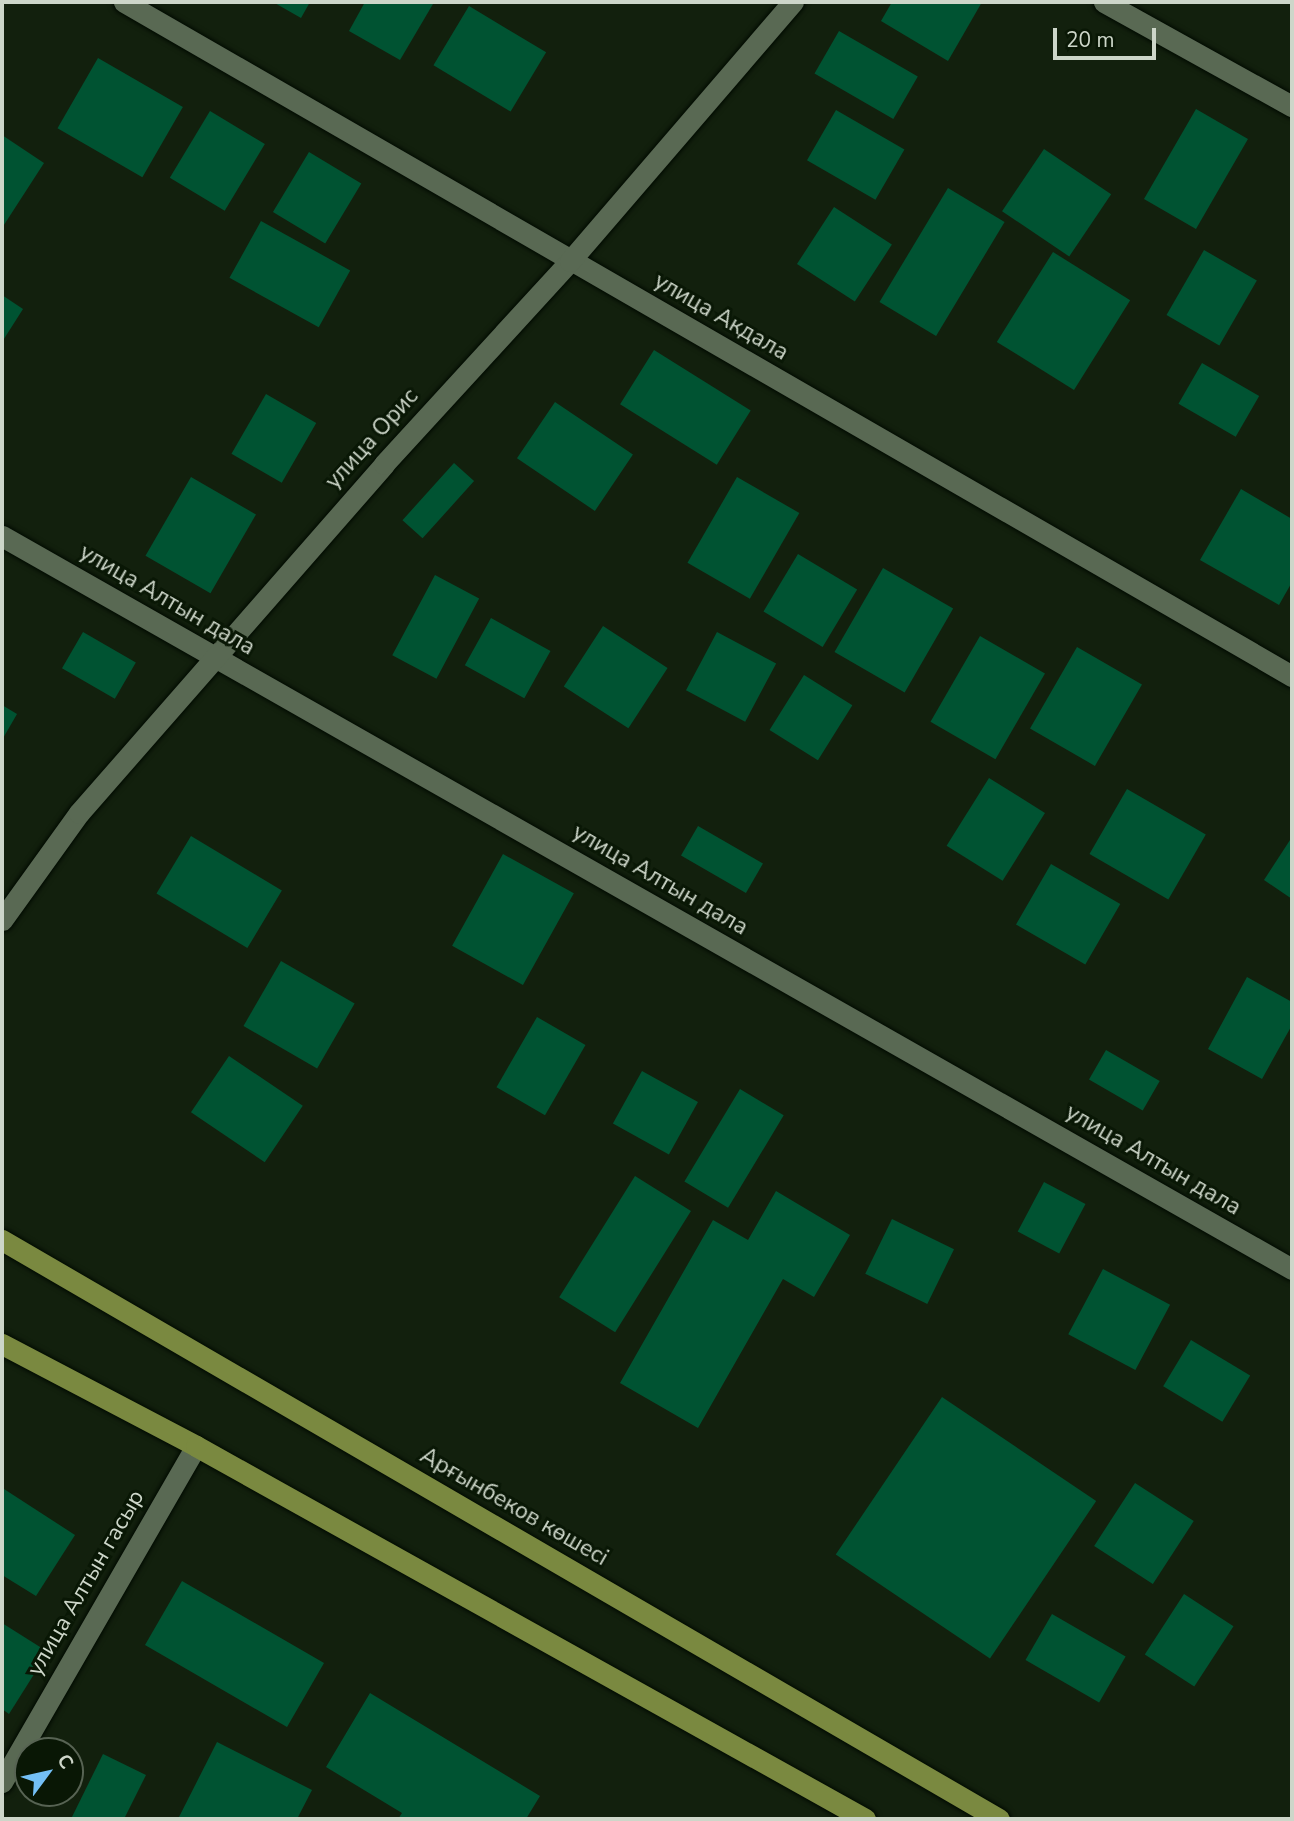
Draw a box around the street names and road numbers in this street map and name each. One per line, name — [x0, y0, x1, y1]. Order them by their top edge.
street label: улица Акдала — [649, 267, 793, 367]
street label: улица Орис — [320, 383, 424, 495]
street label: улица Алтын дала — [74, 539, 260, 661]
street label: улица Алтын дала — [567, 819, 753, 941]
street label: улица Алтын дала — [1060, 1099, 1246, 1221]
street label: Арғынбеков көшесі — [415, 1442, 613, 1572]
street label: улица Алтын гасыр — [22, 1485, 150, 1681]

